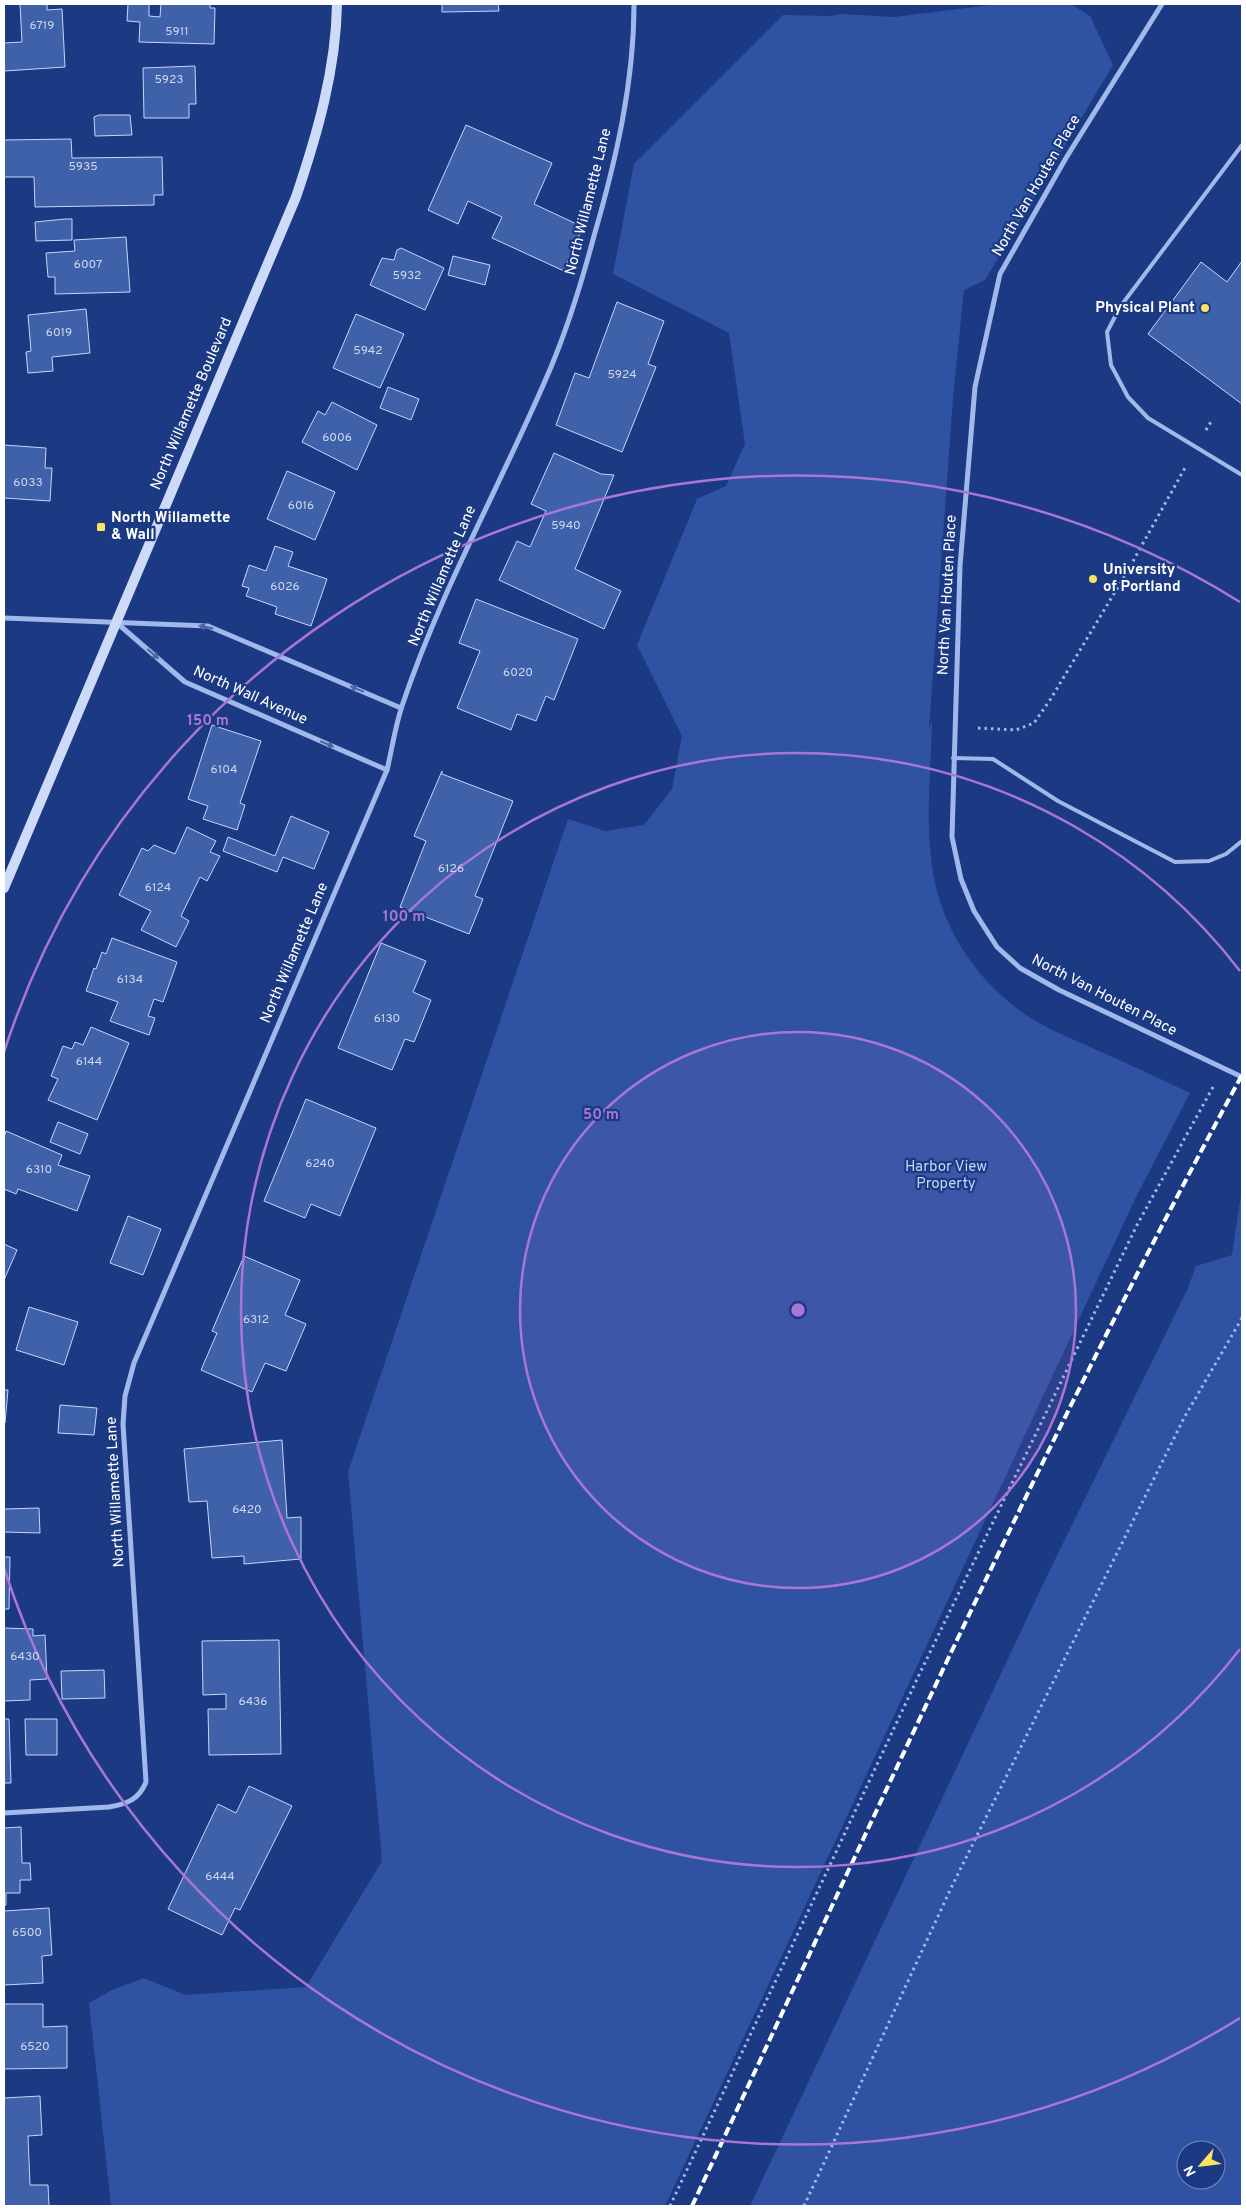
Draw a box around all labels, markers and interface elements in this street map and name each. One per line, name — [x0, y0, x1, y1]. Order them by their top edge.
house number: 6719 — [29, 18, 55, 34]
house number: 5911 — [165, 24, 189, 40]
house number: 5923 — [154, 72, 184, 88]
street label: North Van Houten Place — [989, 112, 1085, 260]
street label: North Willamette Lane — [562, 126, 616, 278]
house number: 5935 — [68, 159, 98, 175]
house number: 6007 — [74, 257, 102, 273]
house number: 5932 — [393, 268, 421, 284]
place label: Physical Plant — [1095, 299, 1195, 318]
marker: Physical Plant — [1199, 302, 1211, 314]
street label: North Willamette Boulevard — [147, 315, 237, 493]
house number: 6019 — [46, 325, 72, 341]
house number: 5942 — [353, 343, 383, 359]
house number: 5924 — [607, 367, 637, 383]
house number: 6006 — [322, 430, 352, 446]
house number: 6033 — [13, 475, 43, 491]
house number: 6016 — [288, 498, 314, 514]
street label: North Willamette Lane — [405, 503, 481, 649]
place label: North Willamette & Wall — [111, 509, 230, 545]
street label: North Van Houten Place — [934, 514, 962, 676]
house number: 5940 — [551, 518, 581, 534]
marker: North Willamette & Wall — [95, 521, 107, 533]
place label: University of Portland — [1103, 561, 1181, 597]
marker: University of Portland — [1087, 573, 1099, 585]
house number: 6026 — [270, 579, 300, 595]
one-way arrow — [198, 623, 214, 631]
one-way arrow — [146, 649, 159, 660]
street label: North Wall Avenue — [190, 662, 310, 730]
house number: 6020 — [503, 665, 533, 681]
one-way arrow — [349, 684, 364, 692]
text: 150 m — [187, 712, 229, 731]
one-way arrow — [320, 740, 334, 748]
house number: 6104 — [211, 762, 237, 778]
house number: 6126 — [438, 861, 464, 877]
house number: 6124 — [145, 880, 171, 896]
street label: North Willamette Lane — [257, 880, 333, 1026]
text: 100 m — [383, 908, 425, 927]
street label: North Van Houten Place — [1028, 951, 1180, 1041]
house number: 6134 — [117, 972, 143, 988]
house number: 6130 — [374, 1011, 400, 1027]
house number: 6144 — [76, 1054, 102, 1070]
text: 50 m — [583, 1106, 619, 1125]
house number: 6240 — [305, 1156, 335, 1172]
park label: Harbor View Property — [905, 1158, 987, 1194]
house number: 6310 — [26, 1162, 52, 1178]
centre of rings — [789, 1301, 807, 1319]
house number: 6312 — [243, 1312, 269, 1328]
street label: North Willamette Lane — [103, 1416, 129, 1568]
house number: 6420 — [232, 1502, 262, 1518]
house number: 6430 — [10, 1649, 40, 1665]
house number: 6436 — [238, 1694, 268, 1710]
house number: 6444 — [205, 1869, 235, 1885]
house number: 6500 — [12, 1925, 42, 1941]
house number: 6520 — [20, 2039, 50, 2055]
north arrow — [1176, 2140, 1226, 2190]
text: N — [1181, 2162, 1201, 2179]

